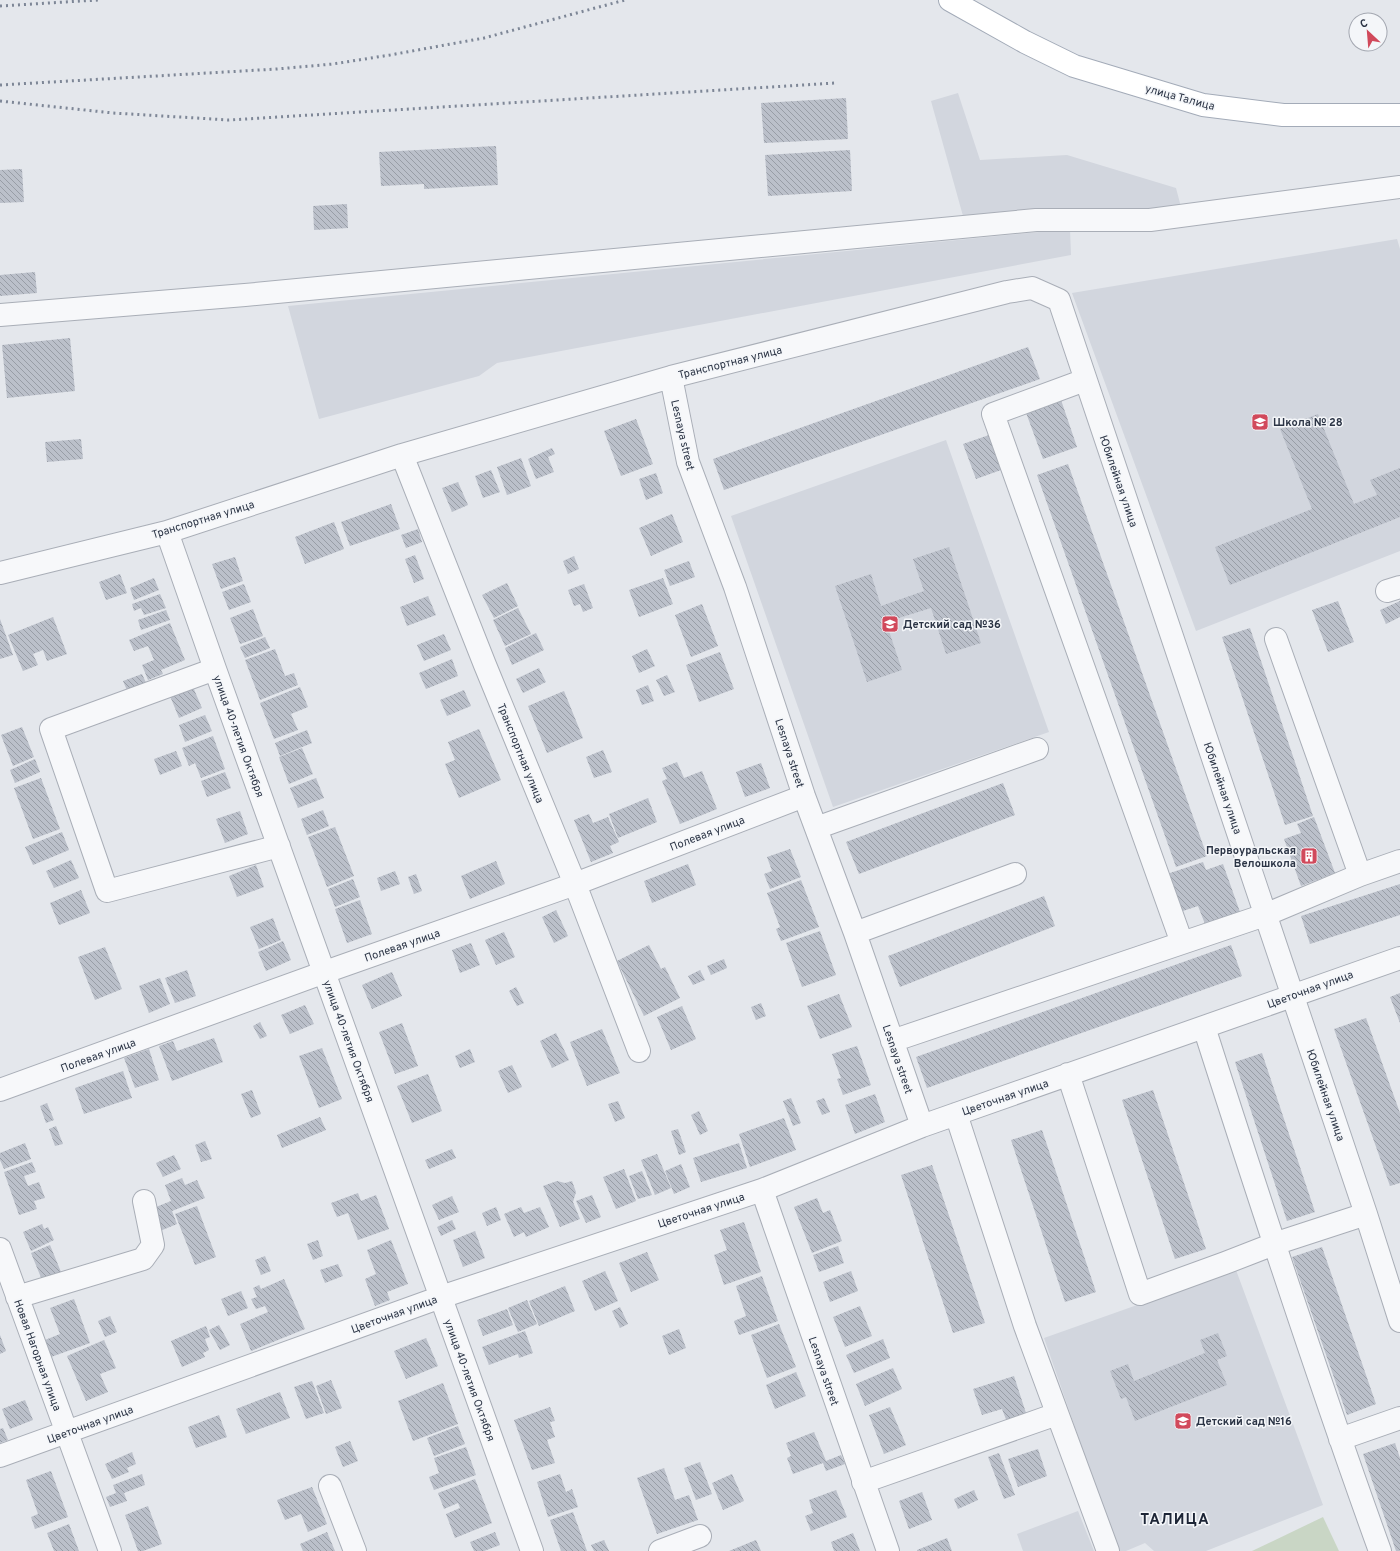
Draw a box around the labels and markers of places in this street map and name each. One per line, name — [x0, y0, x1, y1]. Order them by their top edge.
school or university icon: Школа № 28 — [1250, 412, 1270, 432]
place label: Школа № 28 — [1273, 416, 1343, 430]
school or university icon: Детский сад №36 — [880, 614, 900, 634]
place label: Детский сад №36 — [903, 618, 1001, 632]
place label: Первоуральская Велошкола — [1206, 844, 1296, 871]
building icon: Первоуральская Велошкола — [1299, 846, 1319, 866]
school or university icon: Детский сад №16 — [1173, 1411, 1193, 1431]
place label: Детский сад №16 — [1196, 1415, 1292, 1429]

